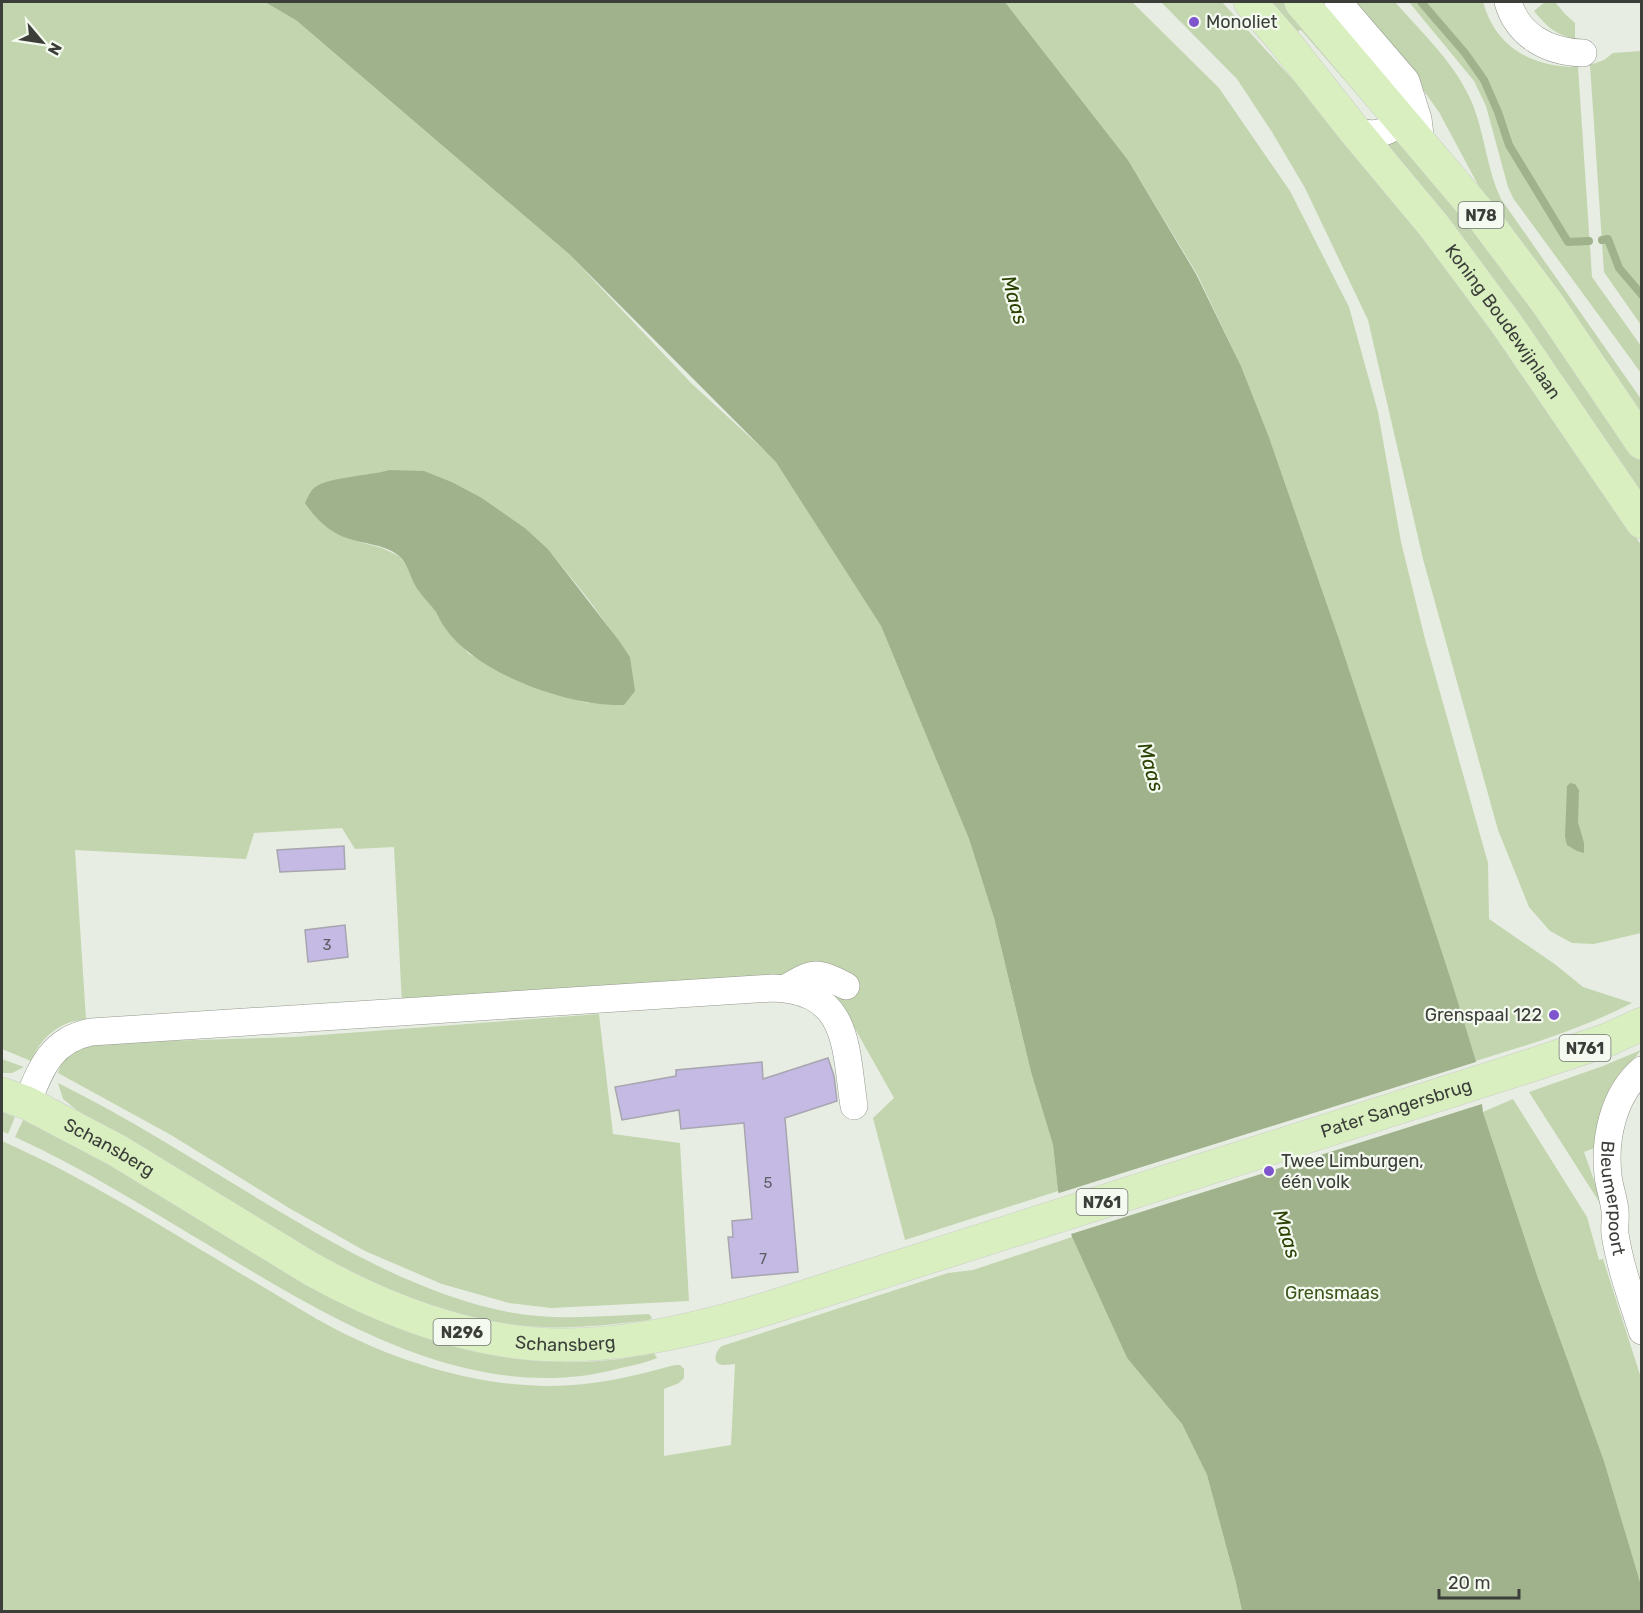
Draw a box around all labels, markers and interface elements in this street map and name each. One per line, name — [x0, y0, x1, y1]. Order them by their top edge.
place label: Monoliet — [1206, 11, 1278, 33]
north arrow — [12, 12, 72, 72]
marker: Monoliet — [1187, 15, 1201, 29]
text: N — [44, 39, 66, 59]
road number: N78 — [1458, 202, 1504, 228]
street label: Koning Boudewijnlaan — [1440, 240, 1566, 403]
water label: Maas — [997, 273, 1033, 327]
water label: Maas — [1133, 740, 1169, 794]
house number: 3 — [322, 936, 332, 954]
place label: Grenspaal 122 — [1425, 1004, 1542, 1026]
marker: Grenspaal 122 — [1547, 1008, 1561, 1022]
road number: N761 — [1560, 1035, 1610, 1061]
street label: Pater Sangersbrug — [1318, 1074, 1475, 1143]
street label: Schansberg — [60, 1113, 158, 1182]
street label: Bleumerpoort — [1596, 1140, 1630, 1258]
place label: Twee Limburgen, één volk — [1281, 1150, 1424, 1193]
marker: Twee Limburgen, één volk — [1262, 1164, 1276, 1178]
house number: 5 — [764, 1174, 773, 1192]
road number: N761 — [1076, 1189, 1128, 1215]
water label: Maas — [1268, 1207, 1306, 1261]
house number: 7 — [759, 1250, 767, 1268]
park label: Grensmaas — [1285, 1282, 1379, 1304]
road number: N296 — [434, 1319, 490, 1345]
street label: Schansberg — [514, 1331, 616, 1356]
scale bar — [1439, 1562, 1518, 1600]
text: 20 m — [1448, 1572, 1490, 1594]

